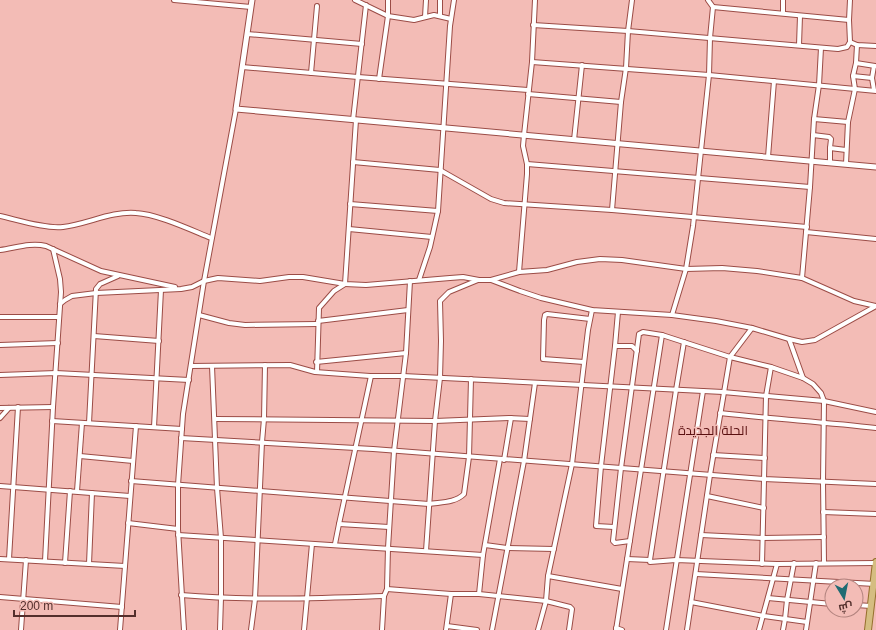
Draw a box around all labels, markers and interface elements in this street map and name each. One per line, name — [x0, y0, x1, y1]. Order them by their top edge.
district label: الحلة الجديدة — [678, 423, 748, 438]
north arrow — [824, 578, 864, 618]
scale bar — [14, 592, 135, 618]
text: 200 m — [20, 599, 53, 613]
text: ش — [838, 600, 854, 615]

